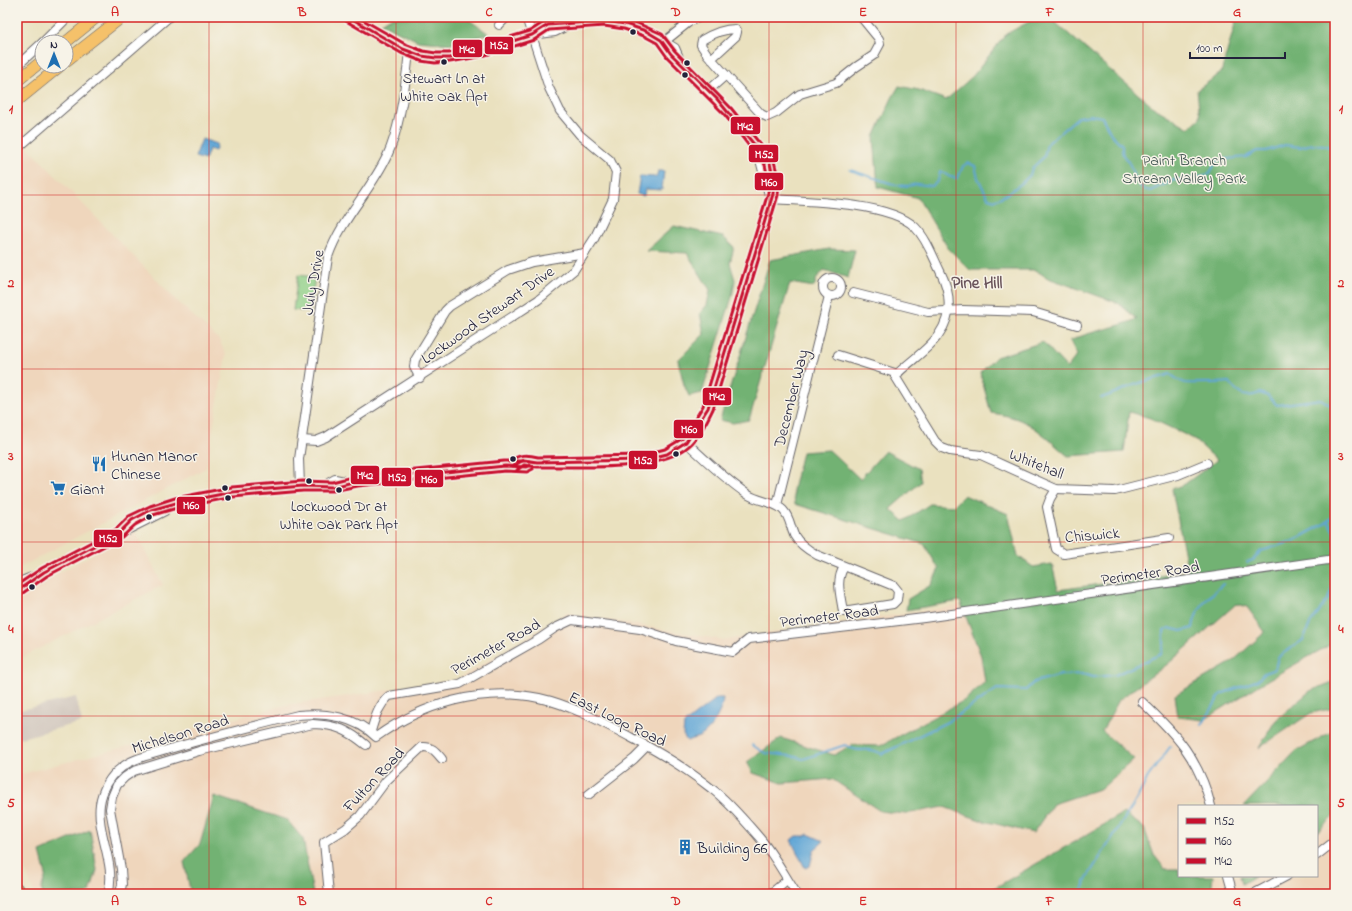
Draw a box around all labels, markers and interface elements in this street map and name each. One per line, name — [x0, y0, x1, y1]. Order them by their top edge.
text: A — [111, 3, 119, 22]
text: B — [297, 3, 307, 22]
text: C — [485, 3, 493, 22]
text: D — [670, 3, 681, 22]
text: E — [859, 3, 867, 22]
text: F — [1045, 3, 1055, 22]
text: G — [1233, 3, 1241, 22]
unlabelled marker — [628, 27, 638, 37]
north arrow — [34, 34, 74, 74]
scale bar — [1190, 34, 1285, 60]
line badge: M52 — [484, 36, 514, 55]
text: N — [50, 37, 58, 53]
text: M52 — [490, 38, 509, 54]
line badge: M42 — [452, 39, 483, 58]
text: 100 m — [1196, 40, 1223, 58]
text: M42 — [459, 42, 476, 58]
marker: Stewart Ln at White Oak Apt — [439, 57, 449, 67]
unlabelled marker — [682, 58, 692, 68]
place label: Stewart Ln at White Oak Apt — [400, 68, 488, 108]
unlabelled marker — [680, 70, 690, 80]
text: 1 — [9, 100, 14, 119]
text: 1 — [1339, 100, 1344, 119]
line badge: M42 — [730, 116, 761, 135]
text: M42 — [737, 119, 754, 135]
line badge: M52 — [748, 144, 779, 163]
text: M52 — [755, 147, 774, 163]
park label: Paint Branch Stream Valley Park — [1122, 149, 1247, 191]
line badge: M60 — [754, 172, 784, 191]
text: M60 — [761, 175, 777, 191]
street label: July Drive — [296, 247, 332, 317]
street label: Lockwood Stewart Drive — [417, 260, 560, 371]
district label: Pine Hill — [952, 271, 1003, 296]
text: 2 — [7, 274, 15, 293]
text: 2 — [1337, 274, 1345, 293]
street label: December Way — [768, 347, 816, 451]
line badge: M42 — [702, 387, 732, 406]
text: M42 — [709, 389, 726, 405]
line badge: M60 — [673, 419, 704, 439]
text: M60 — [681, 422, 697, 438]
street label: Whitehall — [1005, 443, 1067, 487]
place label: Hunan Manor Chinese — [111, 445, 197, 487]
text: 3 — [7, 447, 14, 466]
text: 3 — [1337, 447, 1344, 466]
unlabelled marker — [671, 449, 681, 459]
line badge: M52 — [628, 450, 658, 470]
text: M52 — [634, 453, 653, 469]
unlabelled marker — [508, 454, 518, 464]
restaurant icon: Hunan Manor Chinese — [90, 455, 108, 473]
line badge: M42 — [350, 465, 380, 485]
line badge: M52 — [381, 467, 412, 487]
text: M42 — [357, 468, 374, 484]
line badge: M60 — [414, 469, 444, 488]
text: M52 — [388, 470, 407, 486]
text: M60 — [421, 472, 437, 488]
unlabelled marker — [304, 476, 314, 486]
place label: Giant — [70, 478, 105, 502]
supermarket icon: Giant — [49, 479, 67, 497]
unlabelled marker — [220, 483, 230, 493]
marker: Lockwood Dr at White Oak Park Apt — [334, 485, 344, 495]
unlabelled marker — [223, 493, 233, 503]
line badge: M60 — [176, 496, 206, 515]
place label: Lockwood Dr at White Oak Park Apt — [280, 496, 398, 536]
text: M60 — [183, 498, 199, 514]
unlabelled marker — [144, 512, 154, 522]
street label: Chiswick — [1064, 522, 1122, 550]
line badge: M52 — [93, 529, 123, 548]
text: M52 — [99, 531, 118, 547]
street label: Perimeter Road — [1099, 555, 1201, 593]
unlabelled marker — [27, 582, 37, 592]
street label: Perimeter Road — [779, 599, 880, 635]
street label: Perimeter Road — [447, 613, 545, 682]
text: 4 — [7, 620, 14, 639]
text: 4 — [1337, 620, 1344, 639]
street label: East Loop Road — [564, 686, 670, 754]
street label: Michelson Road — [129, 709, 232, 761]
street label: Fulton Road — [337, 742, 411, 819]
text: 5 — [7, 794, 15, 813]
text: 5 — [1337, 794, 1345, 813]
legend — [1178, 805, 1318, 877]
text: M52 — [1214, 813, 1234, 831]
text: M60 — [1214, 833, 1232, 851]
place label: Building 66 — [696, 837, 767, 861]
building icon: Building 66 — [676, 838, 694, 856]
text: M42 — [1214, 853, 1232, 871]
text: A — [111, 892, 119, 911]
text: B — [297, 892, 307, 911]
text: C — [485, 892, 493, 911]
text: D — [670, 892, 681, 911]
text: E — [859, 892, 867, 911]
text: F — [1045, 892, 1055, 911]
text: G — [1233, 892, 1241, 911]

